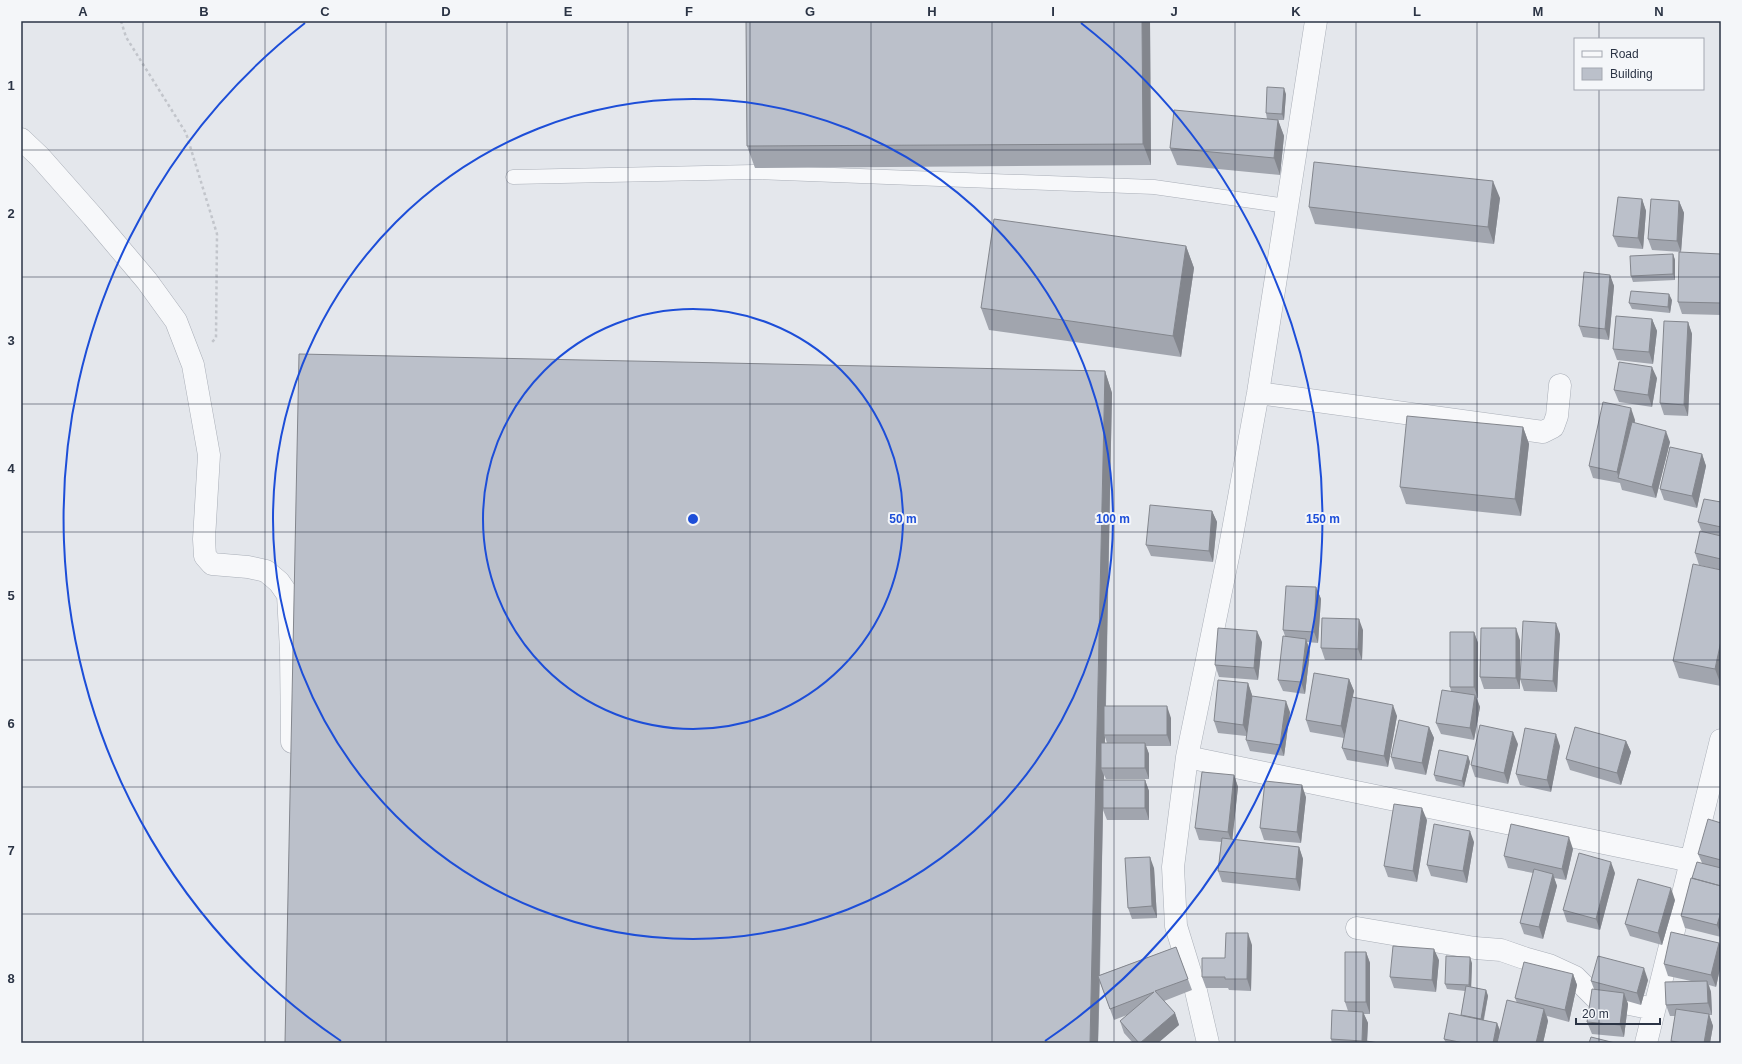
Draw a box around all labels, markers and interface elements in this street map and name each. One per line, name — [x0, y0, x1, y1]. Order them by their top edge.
text: A — [78, 4, 88, 19]
text: B — [199, 4, 209, 19]
text: C — [320, 4, 330, 19]
text: D — [441, 4, 451, 19]
text: E — [564, 4, 573, 19]
text: F — [685, 4, 693, 19]
text: G — [805, 4, 815, 19]
text: H — [927, 4, 937, 19]
text: I — [1051, 4, 1055, 19]
text: J — [1170, 4, 1178, 19]
text: K — [1291, 4, 1301, 19]
text: L — [1413, 4, 1421, 19]
text: M — [1533, 4, 1543, 19]
text: N — [1654, 4, 1664, 19]
legend — [1574, 38, 1704, 90]
text: Road — [1610, 47, 1639, 61]
text: Building — [1610, 67, 1653, 81]
text: 1 — [7, 78, 15, 93]
text: 2 — [7, 206, 15, 221]
text: 3 — [7, 333, 15, 348]
text: 4 — [7, 461, 15, 476]
centre of rings — [686, 512, 700, 526]
text: 50 m — [889, 512, 917, 526]
text: 100 m — [1096, 512, 1130, 526]
text: 150 m — [1306, 512, 1340, 526]
text: 5 — [7, 588, 15, 603]
text: 6 — [7, 716, 15, 731]
text: 7 — [7, 843, 15, 858]
text: 8 — [7, 971, 15, 986]
scale bar — [1576, 1000, 1660, 1026]
text: 20 m — [1582, 1007, 1609, 1021]

